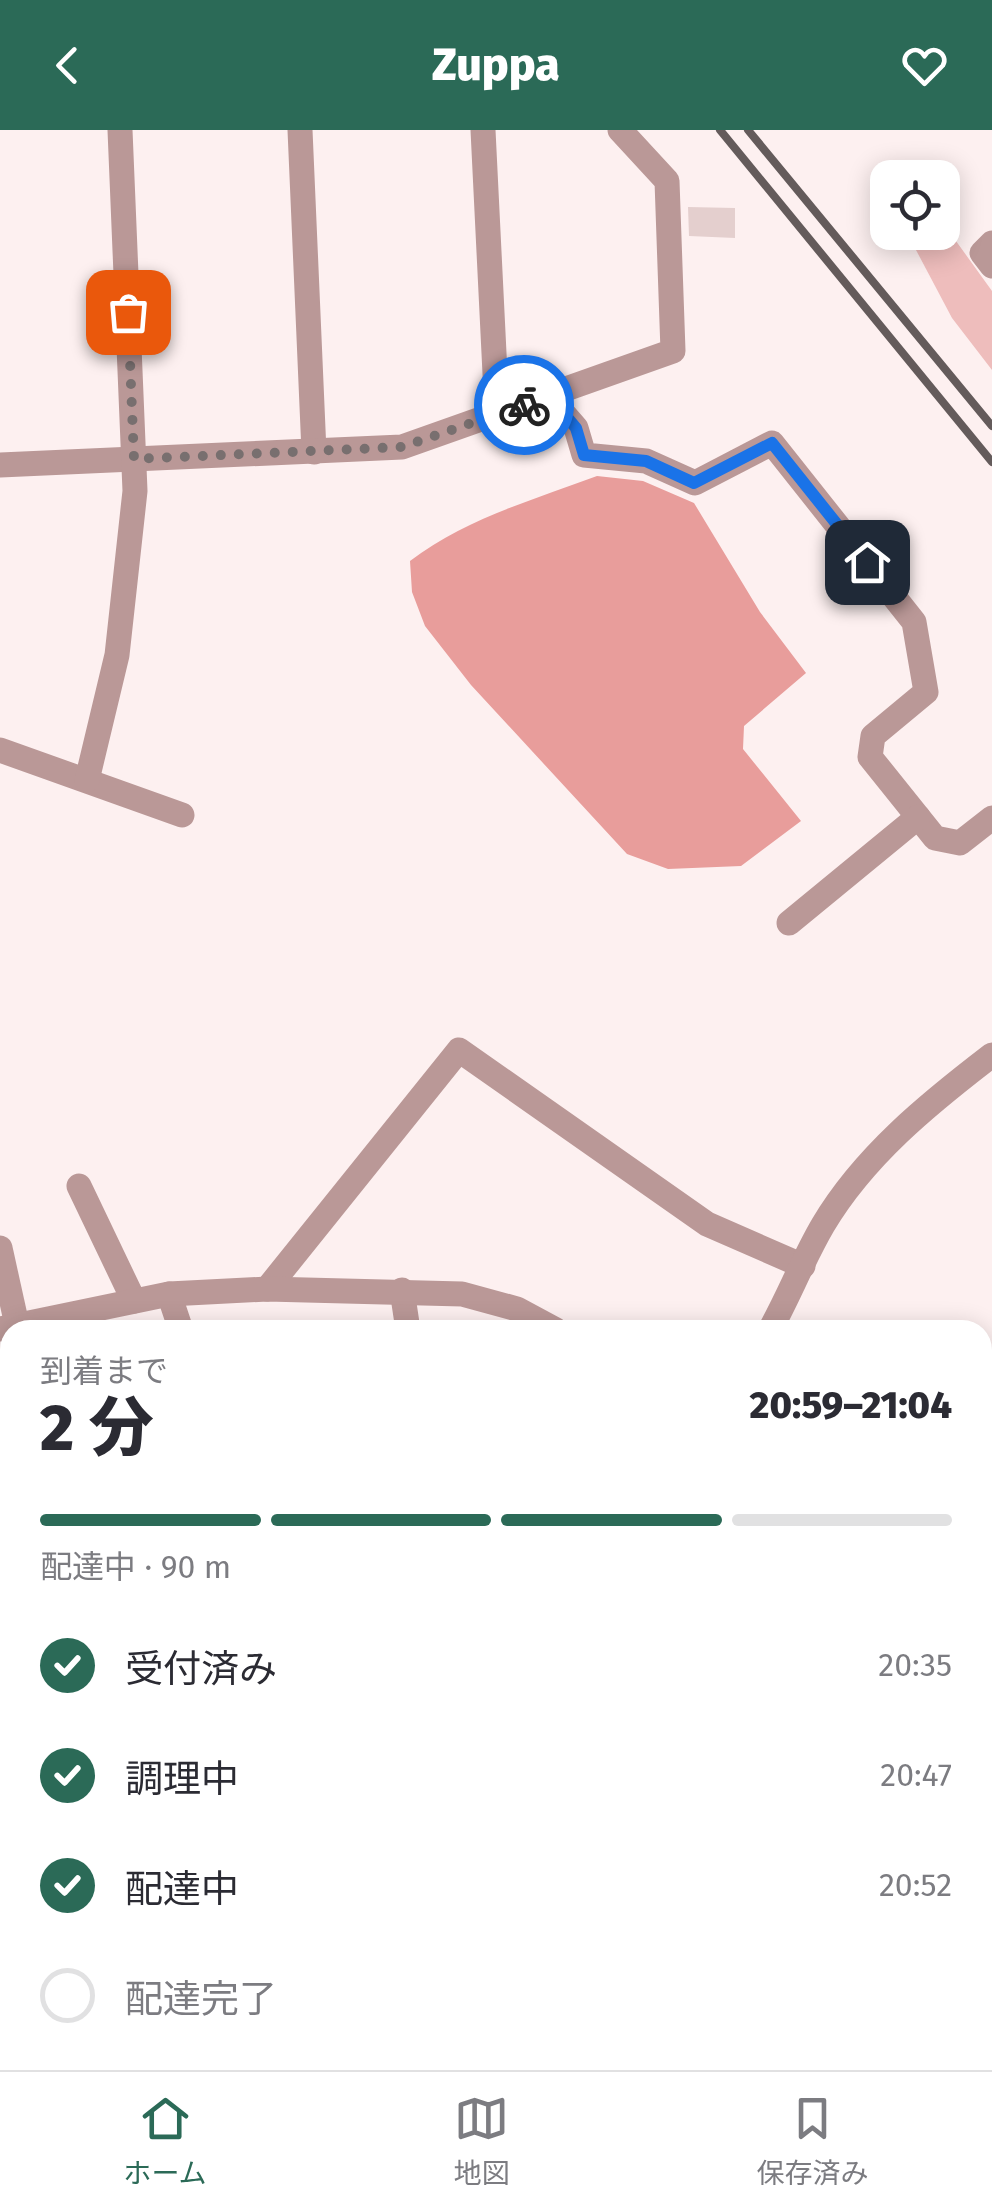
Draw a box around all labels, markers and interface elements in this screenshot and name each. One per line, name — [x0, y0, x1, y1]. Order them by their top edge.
icon: back — [40, 38, 95, 93]
text: Zuppa — [432, 38, 560, 92]
icon: heart — [897, 38, 952, 93]
map controls — [870, 160, 960, 250]
button: locate — [870, 160, 960, 250]
pin — [86, 270, 171, 355]
icon: bag — [101, 285, 156, 340]
courier — [474, 355, 574, 455]
icon: bike — [497, 378, 552, 433]
pin — [825, 520, 910, 605]
icon: home — [840, 535, 895, 590]
text: 到着まで — [40, 1352, 168, 1390]
text: 20:59–21:04 — [750, 1382, 952, 1428]
text: 2 分 — [40, 1389, 154, 1467]
text: 配達中 · 90 m — [40, 1548, 231, 1586]
icon: check — [40, 1638, 95, 1693]
text: 受付済み — [125, 1646, 277, 1692]
text: 20:35 — [878, 1646, 952, 1684]
icon: check — [40, 1748, 95, 1803]
text: 調理中 — [125, 1756, 239, 1802]
text: 20:47 — [880, 1756, 952, 1794]
icon: check — [40, 1858, 95, 1913]
text: 配達中 — [125, 1866, 239, 1912]
text: 20:52 — [879, 1866, 952, 1904]
text: 配達完了 — [125, 1976, 277, 2022]
tab: ホーム — [123, 2091, 207, 2191]
tab: 地図 — [454, 2091, 510, 2191]
tab: 保存済み — [756, 2091, 869, 2191]

